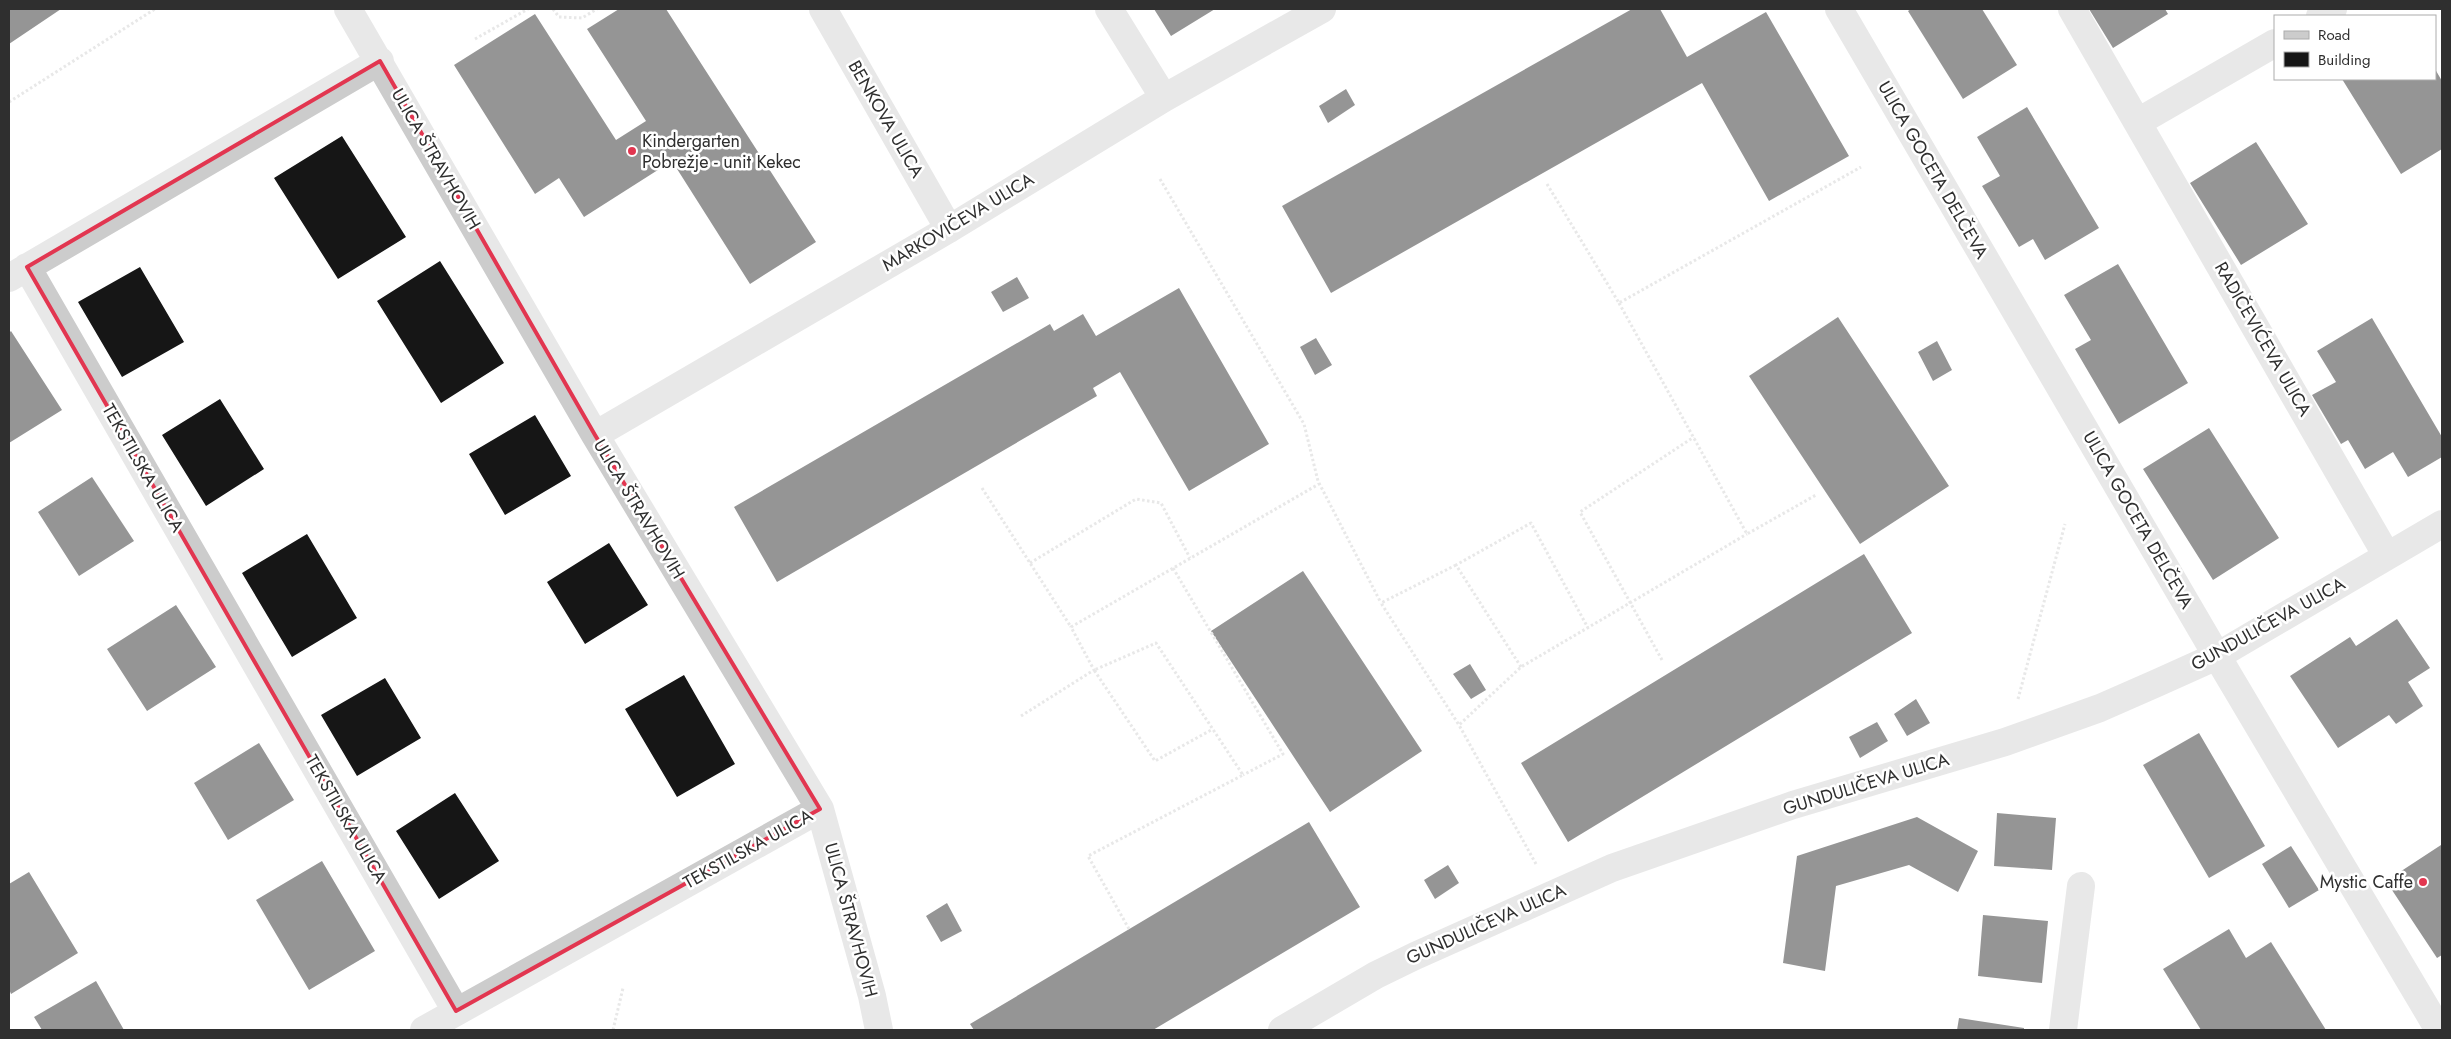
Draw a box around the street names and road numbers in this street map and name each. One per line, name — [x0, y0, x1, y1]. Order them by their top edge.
street label: BENKOVA ULICA — [842, 55, 930, 183]
street label: ULICA GOCETA DELČEVA — [1871, 76, 1995, 264]
street label: ULICA ŠTRAVHOVIH — [385, 84, 487, 234]
street label: MARKOVIČEVA ULICA — [877, 166, 1039, 278]
street label: RADIČEVIĆEVA ULICA — [2208, 257, 2318, 421]
street label: TEKSTILSKA ULICA — [96, 399, 190, 537]
street label: ULICA GOCETA DELČEVA — [2076, 426, 2200, 614]
street label: ULICA ŠTRAVHOVIH — [587, 434, 691, 584]
street label: GUNDULIČEVA ULICA — [2186, 571, 2350, 677]
street label: GUNDULIČEVA ULICA — [1780, 746, 1952, 822]
street label: TEKSTILSKA ULICA — [299, 750, 393, 888]
street label: TEKSTILSKA ULICA — [679, 803, 817, 895]
street label: ULICA ŠTRAVHOVIH — [818, 840, 884, 1000]
street label: GUNDULIČEVA ULICA — [1402, 877, 1570, 971]

